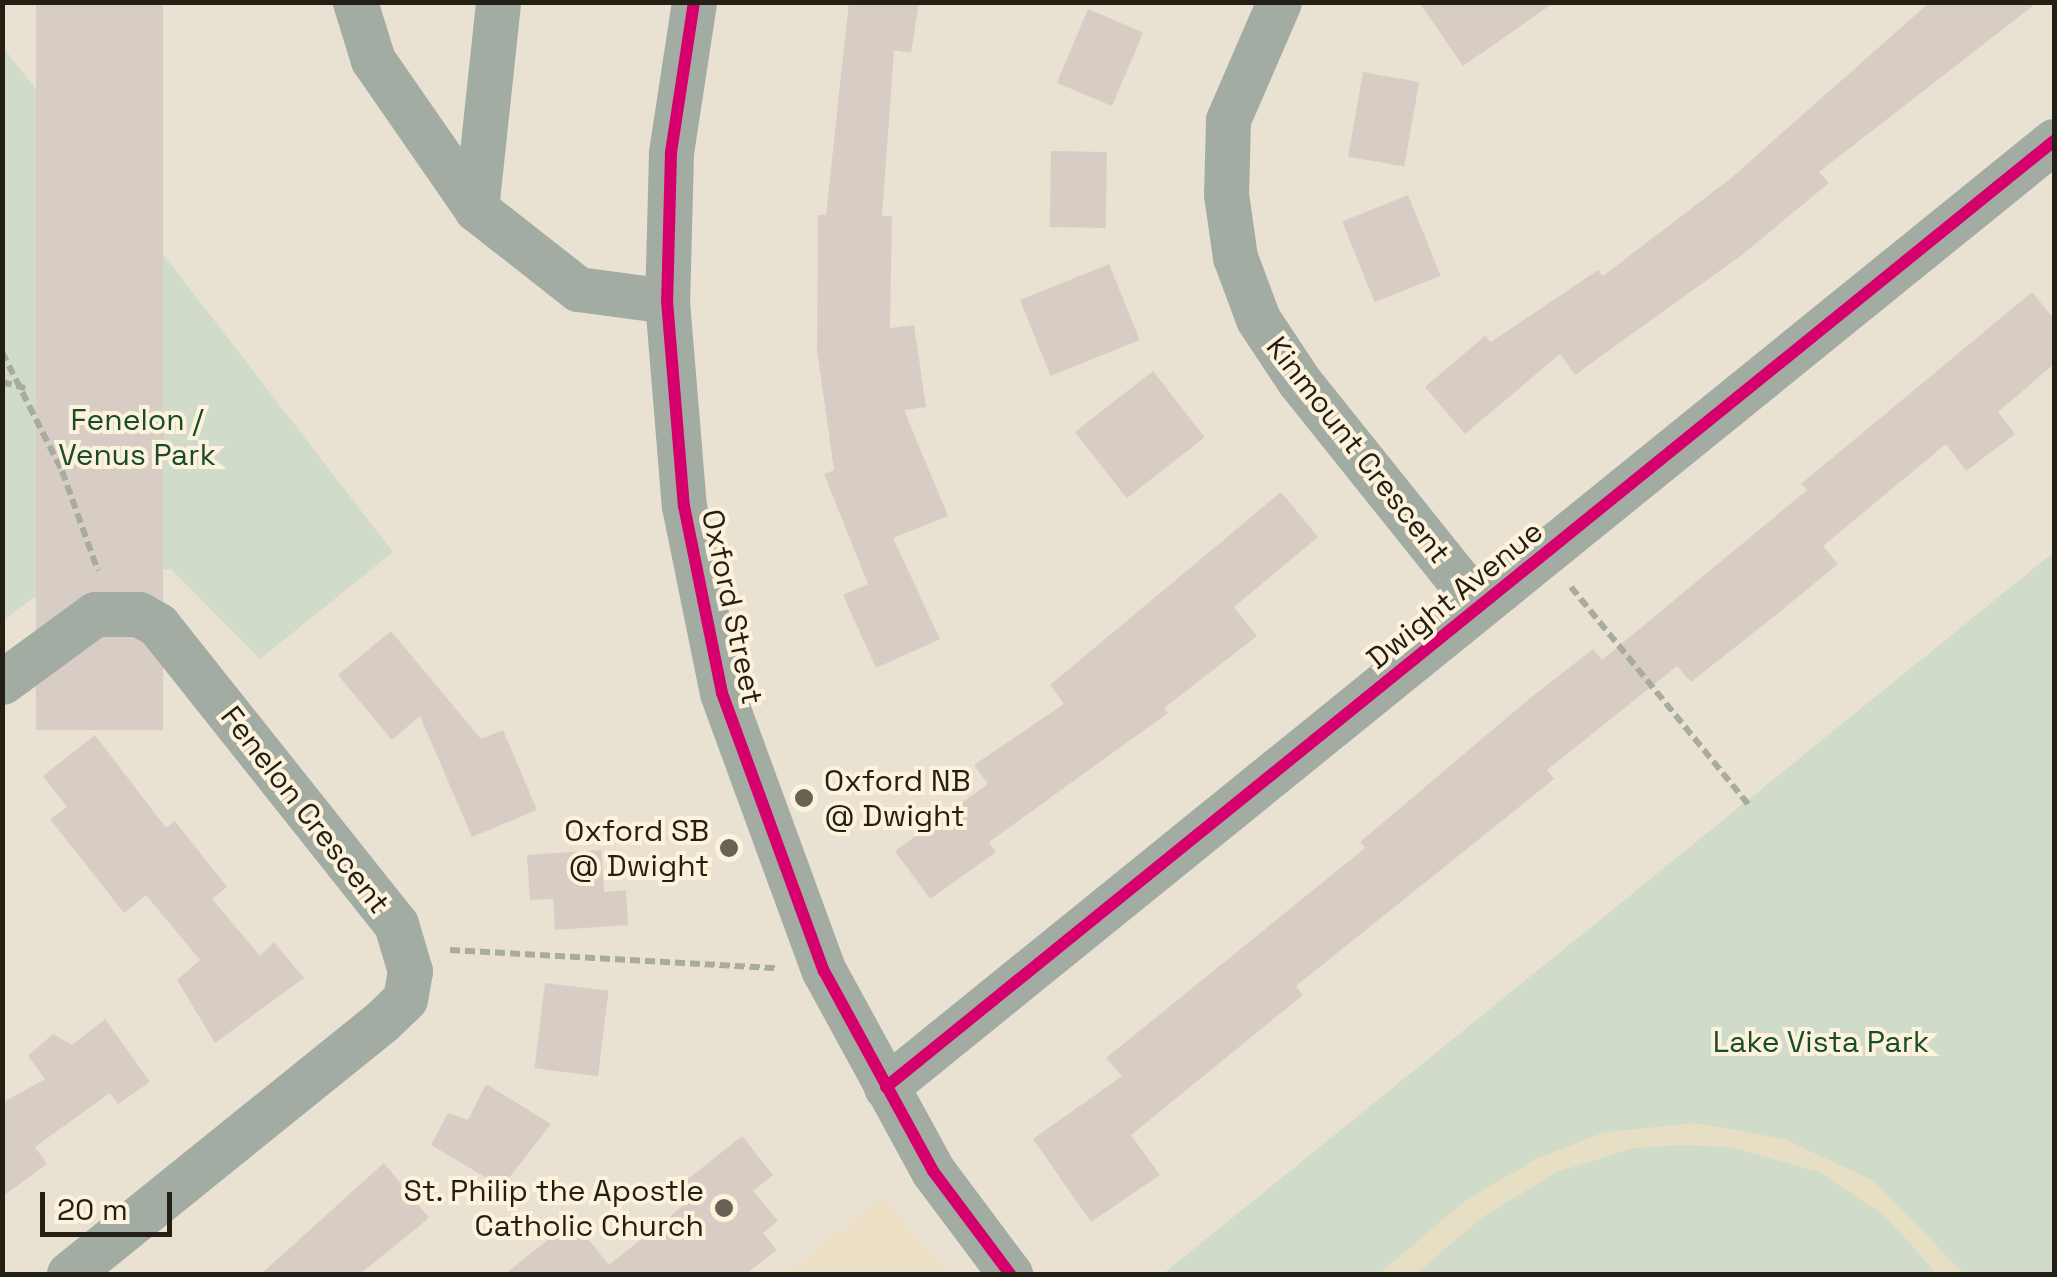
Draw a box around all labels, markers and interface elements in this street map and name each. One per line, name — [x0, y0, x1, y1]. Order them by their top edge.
street label: Kinmount Crescent — [1258, 330, 1458, 570]
park label: Fenelon / Venus Park — [58, 402, 216, 472]
street label: Oxford Street — [694, 506, 770, 708]
street label: Dwight Avenue — [1360, 513, 1550, 677]
street label: Fenelon Crescent — [213, 699, 397, 921]
place label: Oxford NB @ Dwight — [824, 763, 970, 834]
marker: Oxford NB @ Dwight — [793, 787, 815, 809]
place label: Oxford SB @ Dwight — [564, 813, 709, 884]
marker: Oxford SB @ Dwight — [718, 837, 740, 859]
park label: Lake Vista Park — [1713, 1024, 1929, 1060]
scale bar — [45, 1172, 178, 1234]
place label: St. Philip the Apostle Catholic Church — [402, 1173, 704, 1244]
text: 20 m — [57, 1190, 128, 1229]
marker: St. Philip the Apostle Catholic Church — [713, 1197, 735, 1219]

